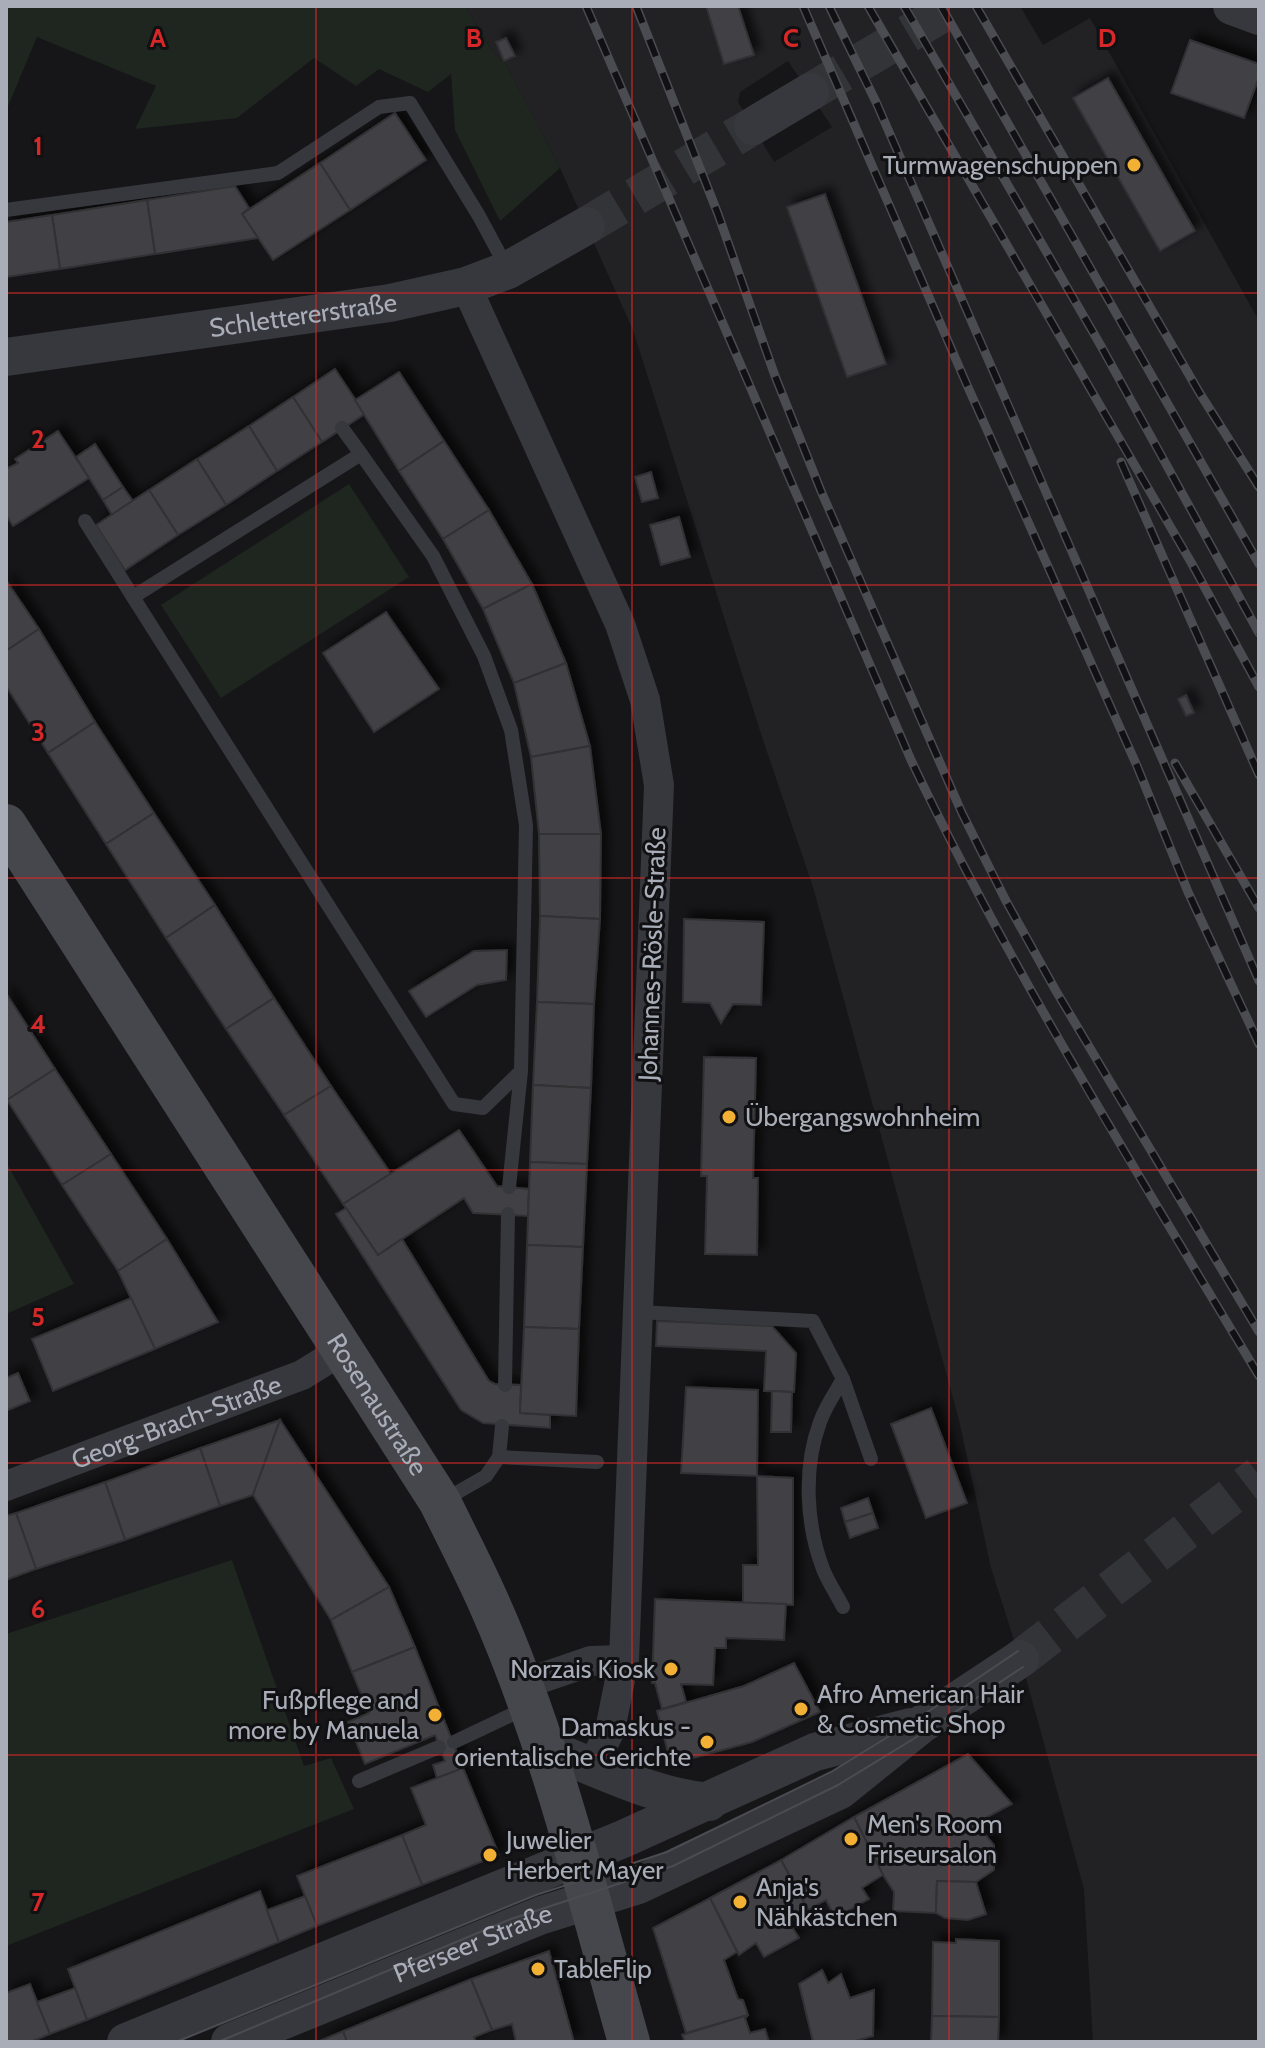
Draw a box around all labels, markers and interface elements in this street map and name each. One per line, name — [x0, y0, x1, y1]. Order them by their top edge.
text: A — [150, 22, 167, 54]
text: B — [466, 22, 482, 54]
text: C — [783, 22, 799, 54]
text: D — [1098, 22, 1116, 54]
text: 1 — [33, 130, 43, 162]
place label: Turmwagenschuppen — [883, 149, 1118, 181]
marker: Turmwagenschuppen — [1125, 156, 1143, 174]
street label: Schlettererstraße — [207, 286, 399, 344]
text: 2 — [31, 423, 45, 455]
text: 3 — [31, 716, 45, 748]
street label: Johannes-Rösle-Straße — [632, 827, 672, 1082]
text: 4 — [30, 1008, 46, 1040]
place label: Übergangswohnheim — [745, 1101, 980, 1133]
marker: Übergangswohnheim — [720, 1108, 738, 1126]
text: 5 — [31, 1301, 45, 1333]
street label: Rosenaustraße — [320, 1327, 435, 1481]
street label: Georg-Brach-Straße — [67, 1368, 286, 1476]
text: 6 — [31, 1593, 45, 1625]
place label: Norzais Kiosk — [510, 1653, 655, 1685]
marker: Norzais Kiosk — [662, 1660, 680, 1678]
place label: Afro American Hair & Cosmetic Shop — [817, 1678, 1025, 1740]
place label: Fußpflege and more by Manuela — [228, 1684, 420, 1746]
marker: Afro American Hair & Cosmetic Shop — [792, 1700, 810, 1718]
marker: Fußpflege and more by Manuela — [426, 1706, 444, 1724]
place label: Damaskus - orientalische Gerichte — [455, 1711, 691, 1773]
marker: Damaskus - orientalische Gerichte — [698, 1733, 716, 1751]
place label: Men's Room Friseursalon — [867, 1808, 1003, 1870]
place label: Juwelier Herbert Mayer — [505, 1824, 664, 1886]
marker: Men's Room Friseursalon — [842, 1830, 860, 1848]
marker: Juwelier Herbert Mayer — [481, 1846, 499, 1864]
place label: Anja's Nähkästchen — [756, 1871, 898, 1933]
text: 7 — [31, 1886, 45, 1918]
marker: Anja's Nähkästchen — [731, 1893, 749, 1911]
street label: Pferseer Straße — [389, 1897, 556, 1990]
place label: TableFlip — [554, 1953, 652, 1985]
marker: TableFlip — [529, 1960, 547, 1978]

